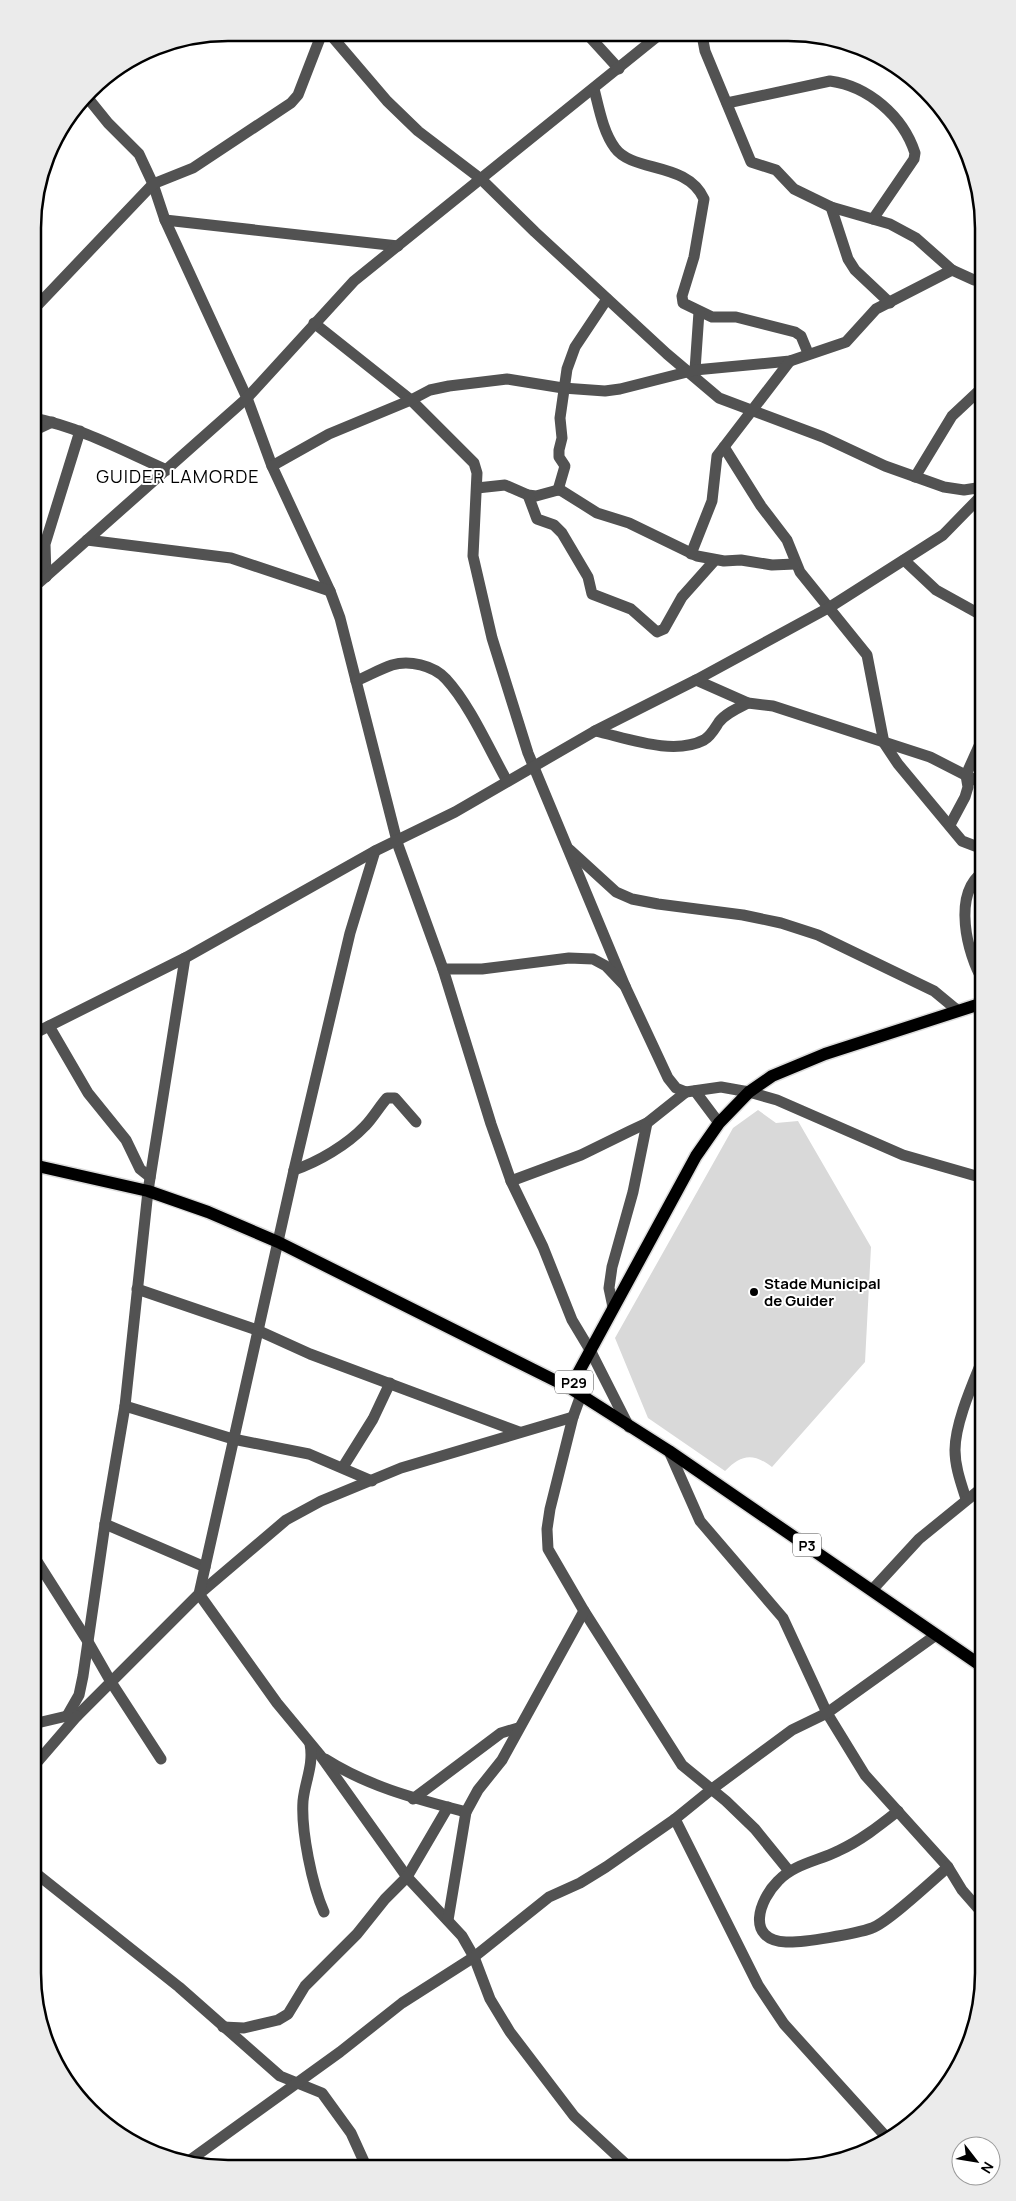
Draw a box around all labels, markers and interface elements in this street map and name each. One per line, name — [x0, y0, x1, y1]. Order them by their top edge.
district label: GUIDER LAMORDE — [96, 464, 260, 488]
place label: Stade Municipal de Guider — [764, 1273, 881, 1311]
marker: Stade Municipal de Guider — [748, 1286, 760, 1298]
road number: P29 — [555, 1370, 593, 1394]
road number: P3 — [793, 1534, 821, 1556]
north arrow — [951, 2136, 1001, 2186]
text: N — [977, 2159, 998, 2177]

